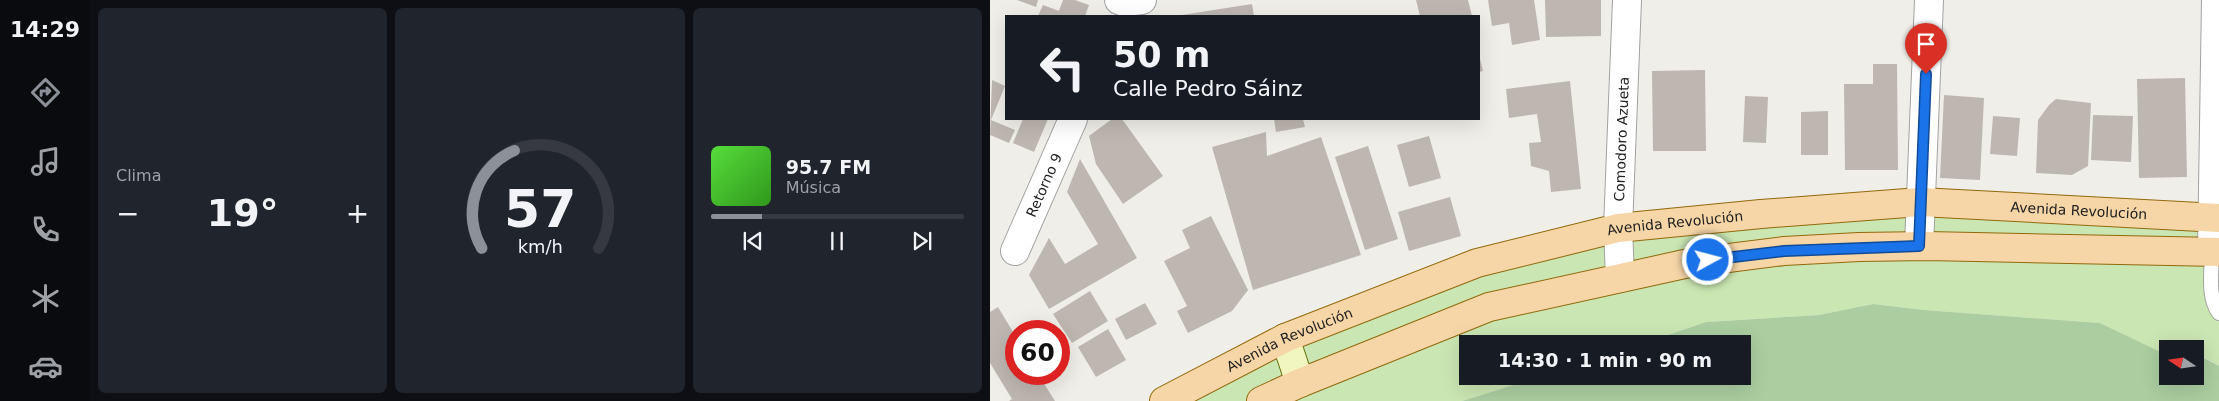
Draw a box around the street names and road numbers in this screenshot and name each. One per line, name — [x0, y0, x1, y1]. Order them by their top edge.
street label: Comodoro Azueta — [1611, 76, 1632, 202]
street label: Retorno 9 — [1023, 151, 1065, 219]
street label: Avenida Revolución — [2010, 199, 2148, 222]
street label: Avenida Revolución — [1605, 208, 1744, 238]
street label: Avenida Revolución — [1224, 304, 1355, 375]

